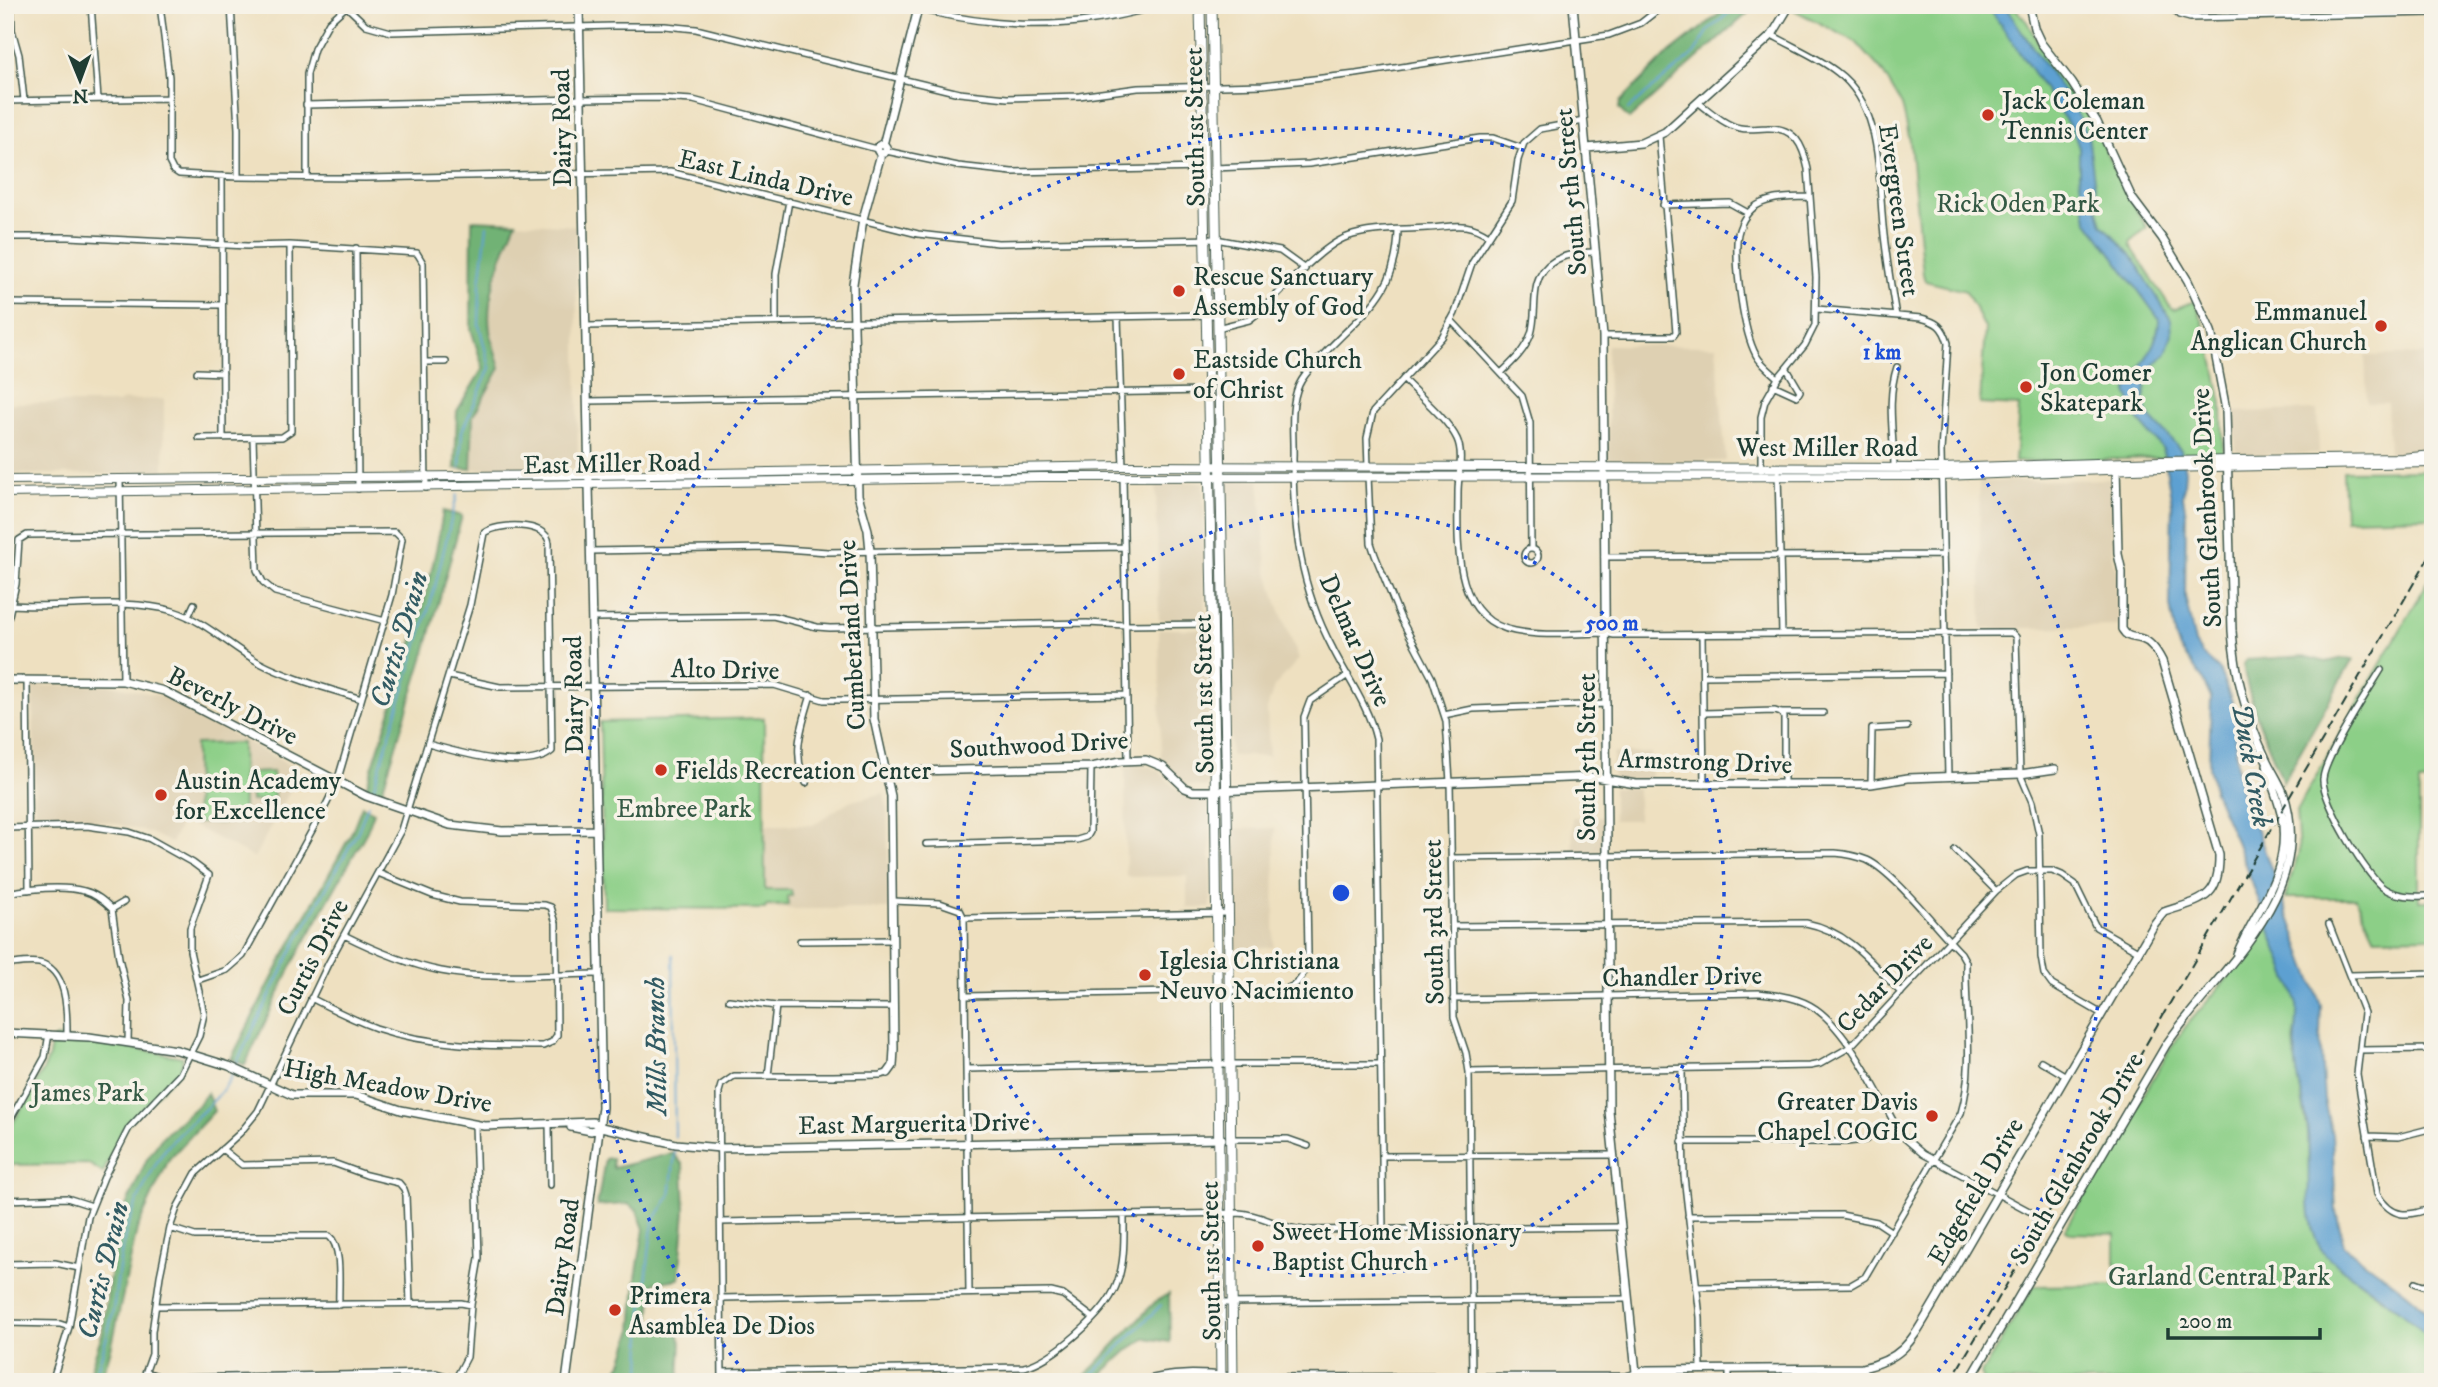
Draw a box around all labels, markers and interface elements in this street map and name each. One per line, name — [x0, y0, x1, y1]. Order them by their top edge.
north arrow — [46, 46, 116, 116]
street label: South 1st Street — [1178, 47, 1213, 207]
street label: Dairy Road — [545, 68, 580, 188]
text: N — [72, 84, 88, 107]
place label: Jack Coleman Tennis Center — [2000, 85, 2149, 148]
street label: South 5th Street — [1548, 107, 1595, 277]
marker: Jack Coleman Tennis Center — [1980, 107, 1996, 123]
street label: Evergreen Street — [1870, 122, 1927, 299]
street label: East Linda Drive — [675, 142, 856, 215]
park label: Rick Oden Park — [1936, 188, 2100, 221]
place label: Rescue Sanctuary Assembly of God — [1193, 261, 1374, 324]
marker: Rescue Sanctuary Assembly of God — [1171, 283, 1187, 299]
place label: Emmanuel Anglican Church — [2191, 296, 2367, 359]
marker: Emmanuel Anglican Church — [2373, 318, 2389, 334]
text: 1 km — [1863, 340, 1901, 366]
place label: Eastside Church of Christ — [1193, 344, 1362, 407]
place label: Jon Comer Skatepark — [2038, 357, 2152, 420]
marker: Eastside Church of Christ — [1171, 366, 1187, 382]
marker: Jon Comer Skatepark — [2018, 379, 2034, 395]
street label: South Glenbrook Drive — [2185, 387, 2230, 629]
street label: West Miller Road — [1735, 432, 1918, 465]
street label: East Miller Road — [523, 446, 701, 483]
street label: Cumberland Drive — [831, 539, 874, 731]
water label: Curtis Drain — [362, 567, 437, 712]
street label: Delmar Drive — [1311, 569, 1399, 712]
text: 500 m — [1584, 611, 1639, 637]
street label: South 1st Street — [1187, 614, 1222, 774]
street label: Dairy Road — [557, 635, 592, 755]
street label: Alto Drive — [670, 653, 780, 688]
street label: Beverly Drive — [161, 659, 303, 753]
street label: South 5th Street — [1571, 673, 1604, 841]
water label: Duck Creek — [2223, 701, 2280, 830]
street label: Southwood Drive — [949, 724, 1129, 767]
street label: Armstrong Drive — [1617, 743, 1793, 782]
place label: Fields Recreation Center — [675, 755, 931, 788]
marker: Fields Recreation Center — [653, 762, 669, 778]
place label: Austin Academy for Excellence — [175, 765, 342, 828]
marker: Austin Academy for Excellence — [153, 787, 169, 803]
park label: Embree Park — [616, 793, 752, 826]
street label: South 3rd Street — [1417, 839, 1452, 1005]
centre of rings — [1329, 881, 1353, 905]
street label: Curtis Drive — [270, 894, 357, 1022]
street label: Cedar Drive — [1830, 928, 1940, 1041]
place label: Iglesia Christiana Neuvo Nacimiento — [1159, 945, 1354, 1008]
street label: Chandler Drive — [1602, 960, 1762, 995]
marker: Iglesia Christiana Neuvo Nacimiento — [1137, 967, 1153, 983]
water label: Mills Branch — [638, 976, 675, 1117]
street label: South Glenbrook Drive — [2003, 1047, 2152, 1271]
street label: High Meadow Drive — [281, 1052, 495, 1121]
park label: James Park — [29, 1077, 145, 1110]
place label: Greater Davis Chapel COGIC — [1757, 1086, 1918, 1149]
street label: East Marguerita Drive — [798, 1106, 1030, 1143]
marker: Greater Davis Chapel COGIC — [1924, 1108, 1940, 1124]
street label: Edgefield Drive — [1921, 1112, 2032, 1271]
street label: South 1st Street — [1194, 1181, 1229, 1341]
street label: Dairy Road — [539, 1196, 588, 1318]
water label: Curtis Drain — [69, 1198, 137, 1343]
place label: Sweet Home Missionary Baptist Church — [1272, 1216, 1522, 1279]
marker: Sweet Home Missionary Baptist Church — [1250, 1238, 1266, 1254]
park label: Garland Central Park — [2108, 1261, 2330, 1294]
place label: Primera Asamblea De Dios — [629, 1280, 815, 1343]
scale bar — [2168, 1296, 2321, 1340]
marker: Primera Asamblea De Dios — [607, 1302, 623, 1318]
text: 200 m — [2179, 1309, 2232, 1335]

